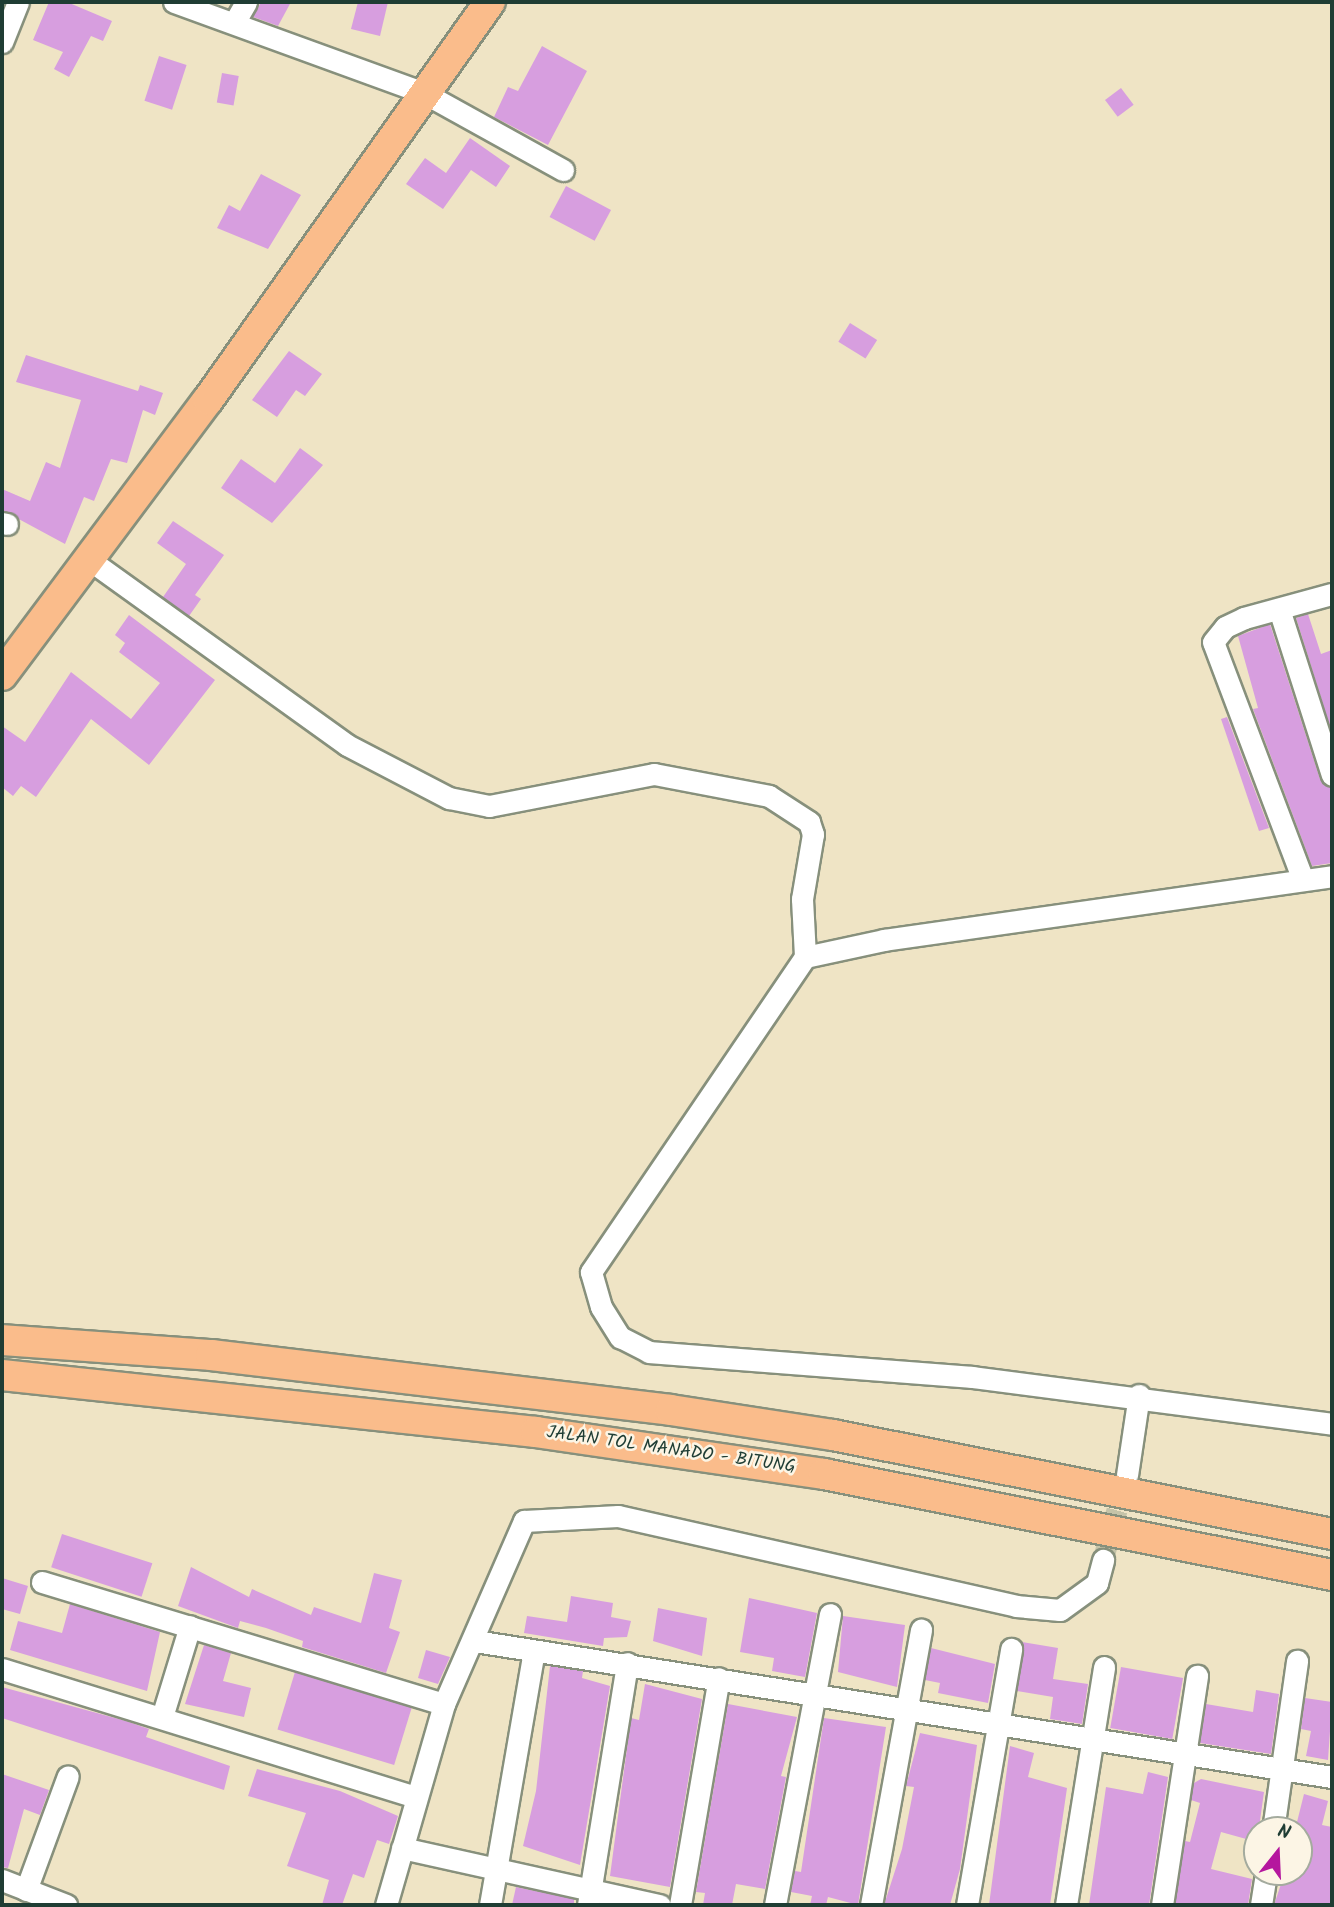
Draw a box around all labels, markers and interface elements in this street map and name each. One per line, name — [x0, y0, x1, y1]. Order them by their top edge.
street label: JALAN TOL MANADO - BITUNG — [545, 1423, 797, 1479]
north arrow — [1243, 1816, 1313, 1886]
text: N — [1274, 1817, 1294, 1849]

